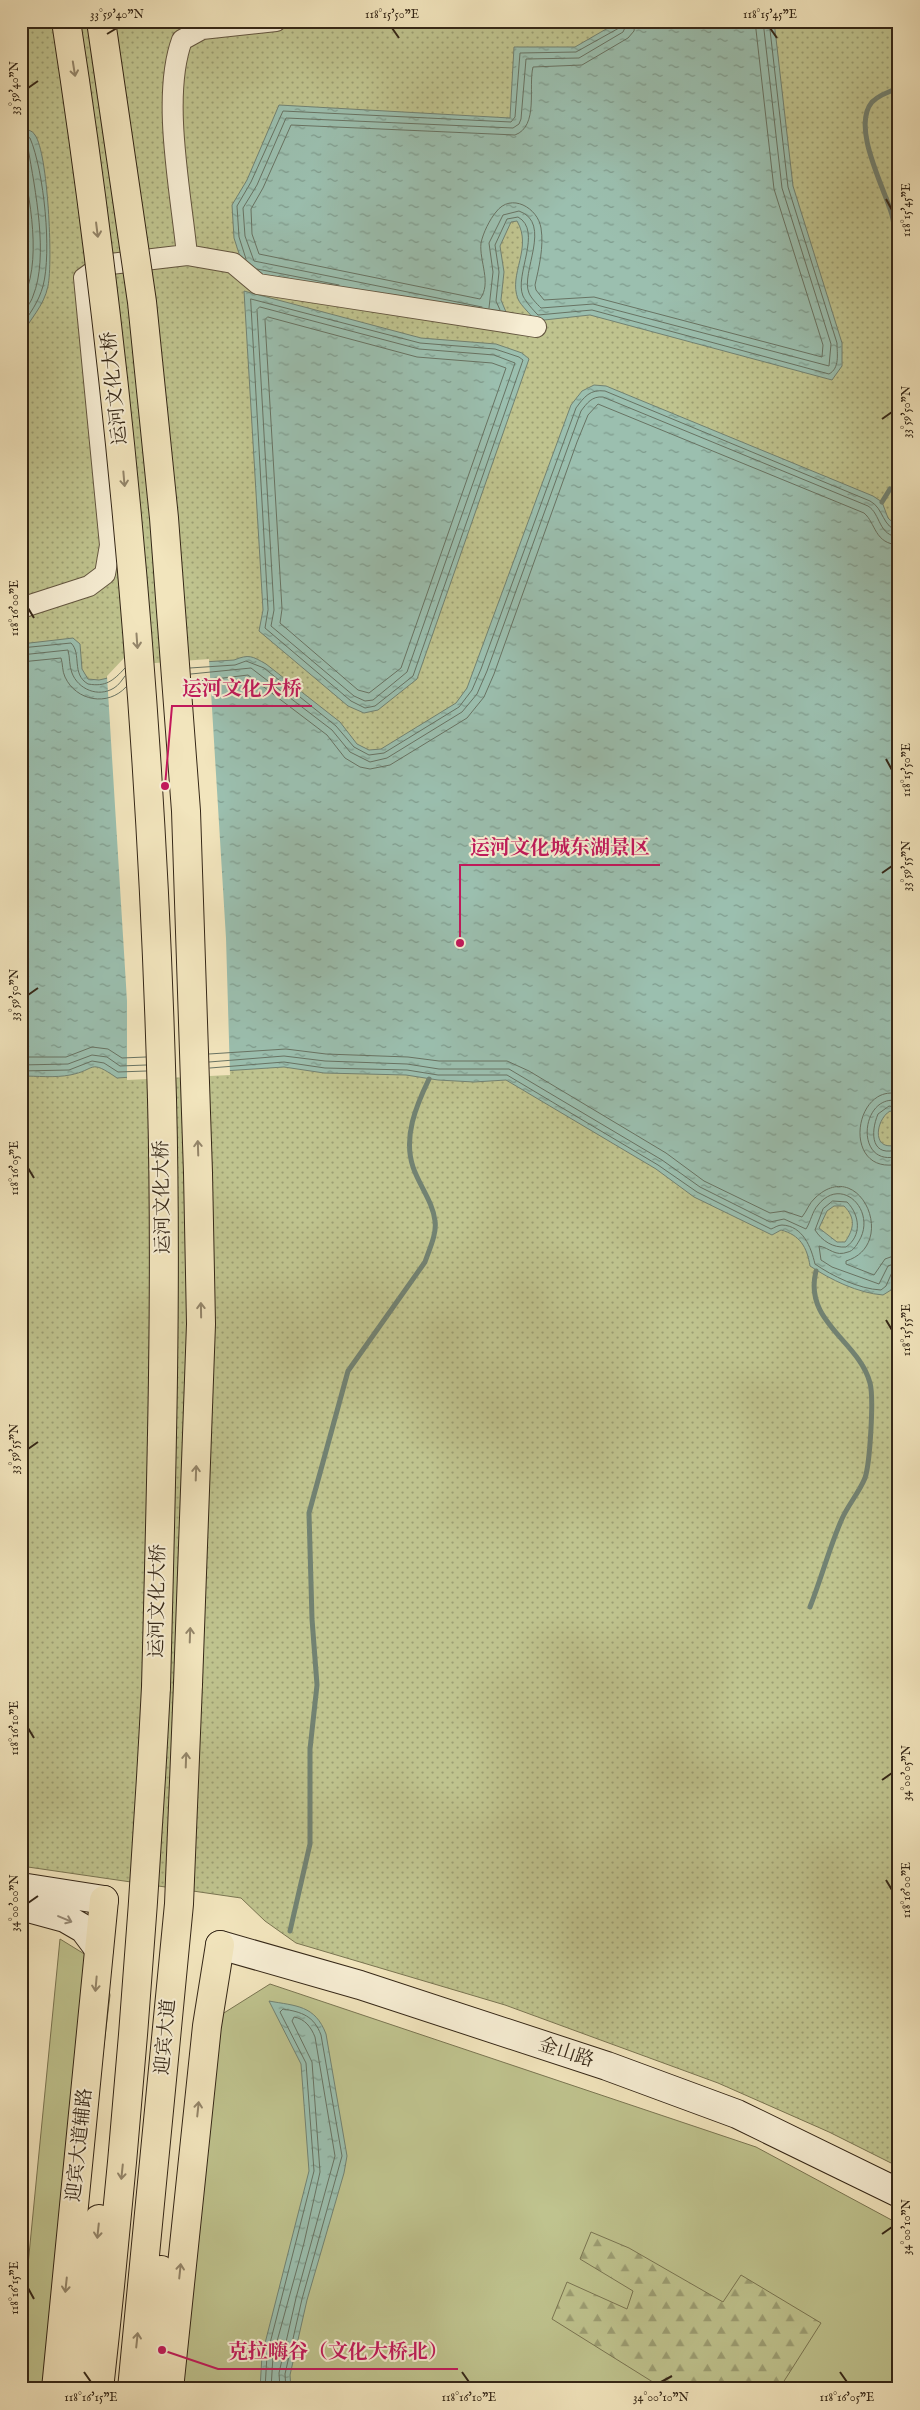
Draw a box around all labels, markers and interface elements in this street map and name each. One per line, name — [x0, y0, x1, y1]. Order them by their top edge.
text: 33°59'40"N — [90, 7, 145, 22]
text: 118°15'50"E — [365, 7, 419, 22]
text: 118°15'45"E — [743, 7, 797, 22]
text: 33°59'40"N — [7, 60, 22, 115]
one-way arrow — [69, 61, 79, 77]
text: 118°15'45"E — [899, 183, 914, 237]
one-way arrow — [92, 222, 102, 238]
street label: 运河文化大桥 — [97, 330, 133, 446]
text: 33°59'50"N — [899, 385, 914, 438]
one-way arrow — [119, 470, 128, 486]
text: 118°16'00"E — [7, 580, 22, 636]
one-way arrow — [133, 632, 142, 648]
callout: 运河文化大桥 — [172, 671, 312, 706]
text: 运河文化大桥 — [182, 677, 302, 702]
text: 118°15'50"E — [899, 743, 914, 797]
callout: 运河文化城东湖景区 — [460, 830, 660, 865]
text: 运河文化城东湖景区 — [470, 836, 650, 861]
text: 33°59'55"N — [899, 840, 914, 891]
text: 33°59'50"N — [7, 968, 22, 1021]
street label: 运河文化大桥 — [150, 1140, 176, 1254]
one-way arrow — [193, 1140, 202, 1156]
text: 118°16'05"E — [7, 1141, 22, 1195]
one-way arrow — [196, 1303, 206, 1319]
text: 118°15'55"E — [899, 1304, 914, 1356]
text: 33°59'55"N — [7, 1423, 22, 1474]
one-way arrow — [191, 1465, 200, 1481]
street label: 运河文化大桥 — [145, 1544, 171, 1658]
one-way arrow — [185, 1628, 195, 1644]
text: 118°16'10"E — [7, 1701, 22, 1755]
text: 34°00'05"N — [899, 1744, 914, 1801]
one-way arrow — [181, 1752, 191, 1768]
text: 118°16'00"E — [899, 1862, 914, 1918]
text: 34°00'00"N — [7, 1874, 22, 1932]
one-way arrow — [57, 1915, 72, 1924]
one-way arrow — [91, 1976, 100, 1992]
street label: 迎宾大道 — [151, 1998, 181, 2076]
street label: 金山路 — [535, 2033, 597, 2073]
street label: 迎宾大道辅路 — [62, 2087, 98, 2203]
one-way arrow — [193, 2101, 203, 2117]
one-way arrow — [117, 2163, 127, 2179]
text: 34°00'10"N — [899, 2198, 914, 2255]
one-way arrow — [93, 2223, 103, 2239]
text: 118°16'15"E — [7, 2261, 22, 2315]
one-way arrow — [175, 2263, 185, 2279]
one-way arrow — [62, 2277, 71, 2293]
one-way arrow — [132, 2333, 142, 2349]
callout: 克拉嗨谷（文化大桥北） — [218, 2334, 458, 2369]
text: 克拉嗨谷（文化大桥北） — [228, 2340, 448, 2365]
text: 118°16'15"E — [64, 2390, 118, 2405]
text: 118°16'10"E — [442, 2390, 496, 2405]
text: 34°00'10"N — [633, 2390, 690, 2405]
text: 118°16'05"E — [820, 2390, 874, 2405]

